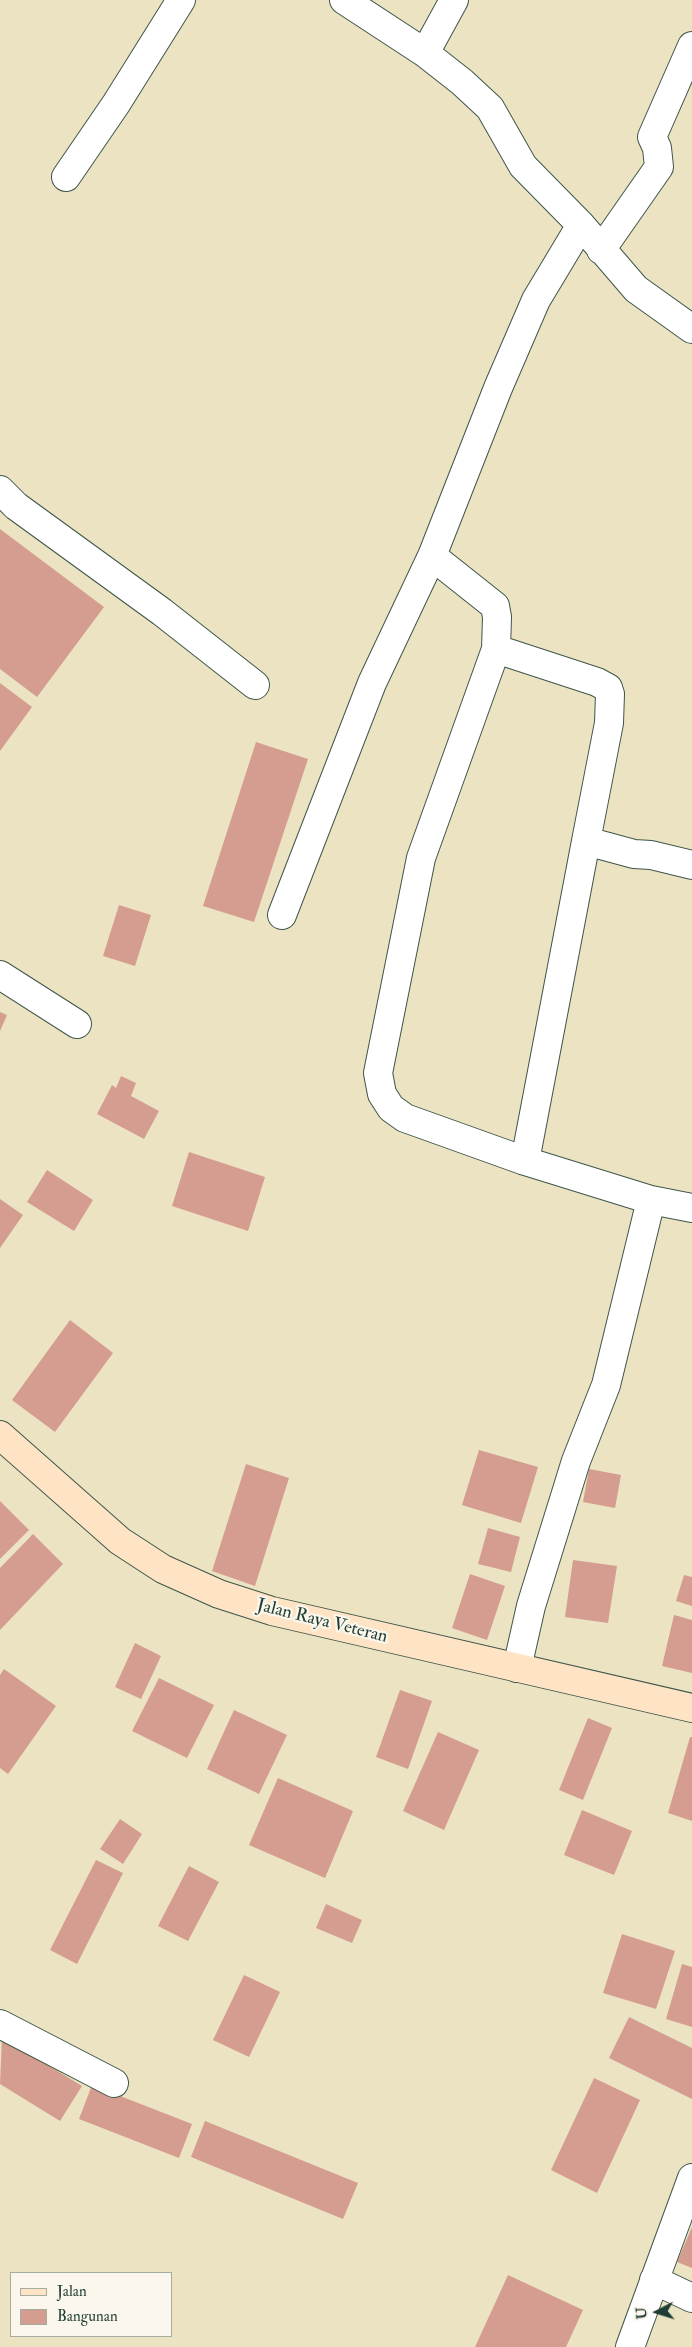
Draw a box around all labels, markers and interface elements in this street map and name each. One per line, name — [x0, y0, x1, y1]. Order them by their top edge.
street label: Jalan Raya Veteran — [254, 1595, 390, 1649]
legend — [10, 2272, 172, 2337]
text: Jalan — [57, 2282, 87, 2301]
north arrow — [632, 2287, 682, 2337]
text: Bangunan — [57, 2307, 118, 2326]
text: U — [633, 2307, 651, 2320]

